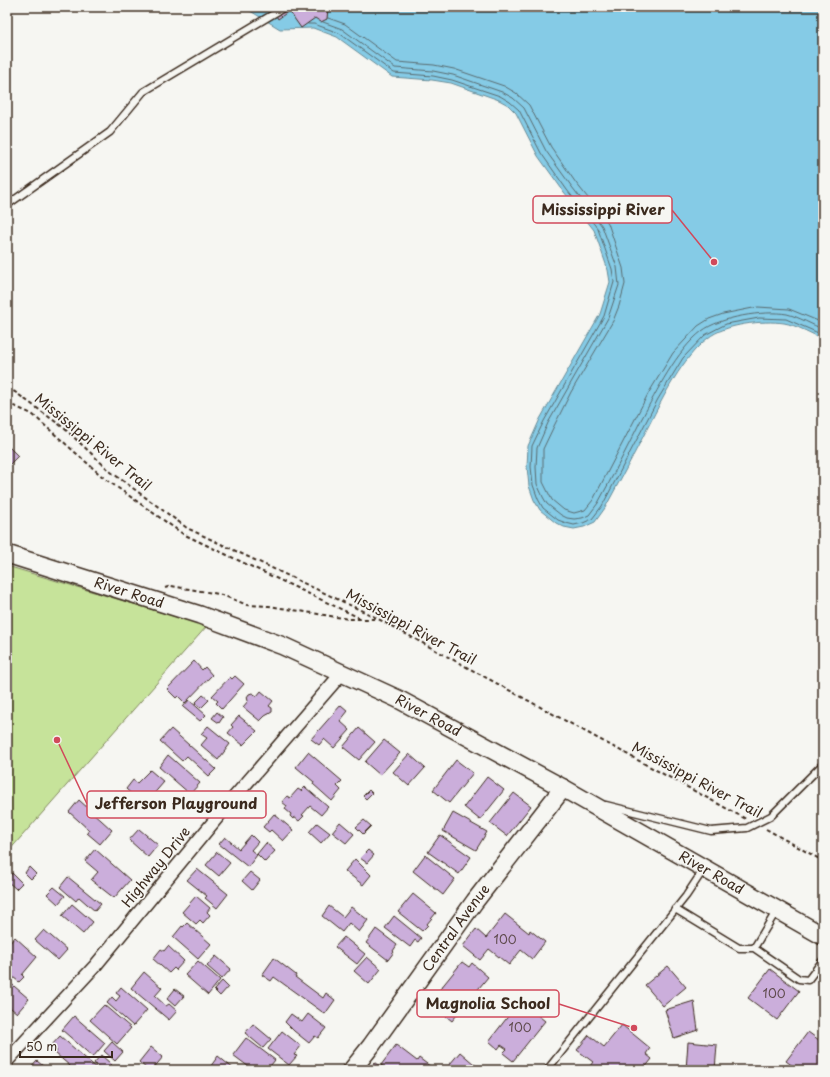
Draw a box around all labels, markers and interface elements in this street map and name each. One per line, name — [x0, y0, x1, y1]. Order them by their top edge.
callout: Mississippi River — [533, 196, 672, 223]
text: Mississippi River — [541, 197, 665, 220]
street label: Mississippi River Trail — [30, 388, 156, 495]
street label: River Road — [92, 571, 167, 613]
street label: Mississippi River Trail — [342, 583, 480, 670]
street label: River Road — [392, 688, 465, 741]
street label: Mississippi River Trail — [628, 736, 766, 823]
callout: Jefferson Playground — [87, 791, 266, 818]
text: Jefferson Playground — [95, 791, 257, 814]
street label: Highway Drive — [116, 822, 195, 912]
street label: River Road — [675, 845, 748, 899]
street label: Central Avenue — [417, 879, 494, 976]
house number: 100 — [494, 930, 517, 948]
house number: 100 — [763, 984, 786, 1002]
callout: Magnolia School — [417, 990, 559, 1017]
text: Magnolia School — [426, 991, 550, 1014]
house number: 100 — [509, 1018, 532, 1036]
scale bar — [20, 1033, 112, 1059]
text: 50 m — [26, 1037, 57, 1055]

